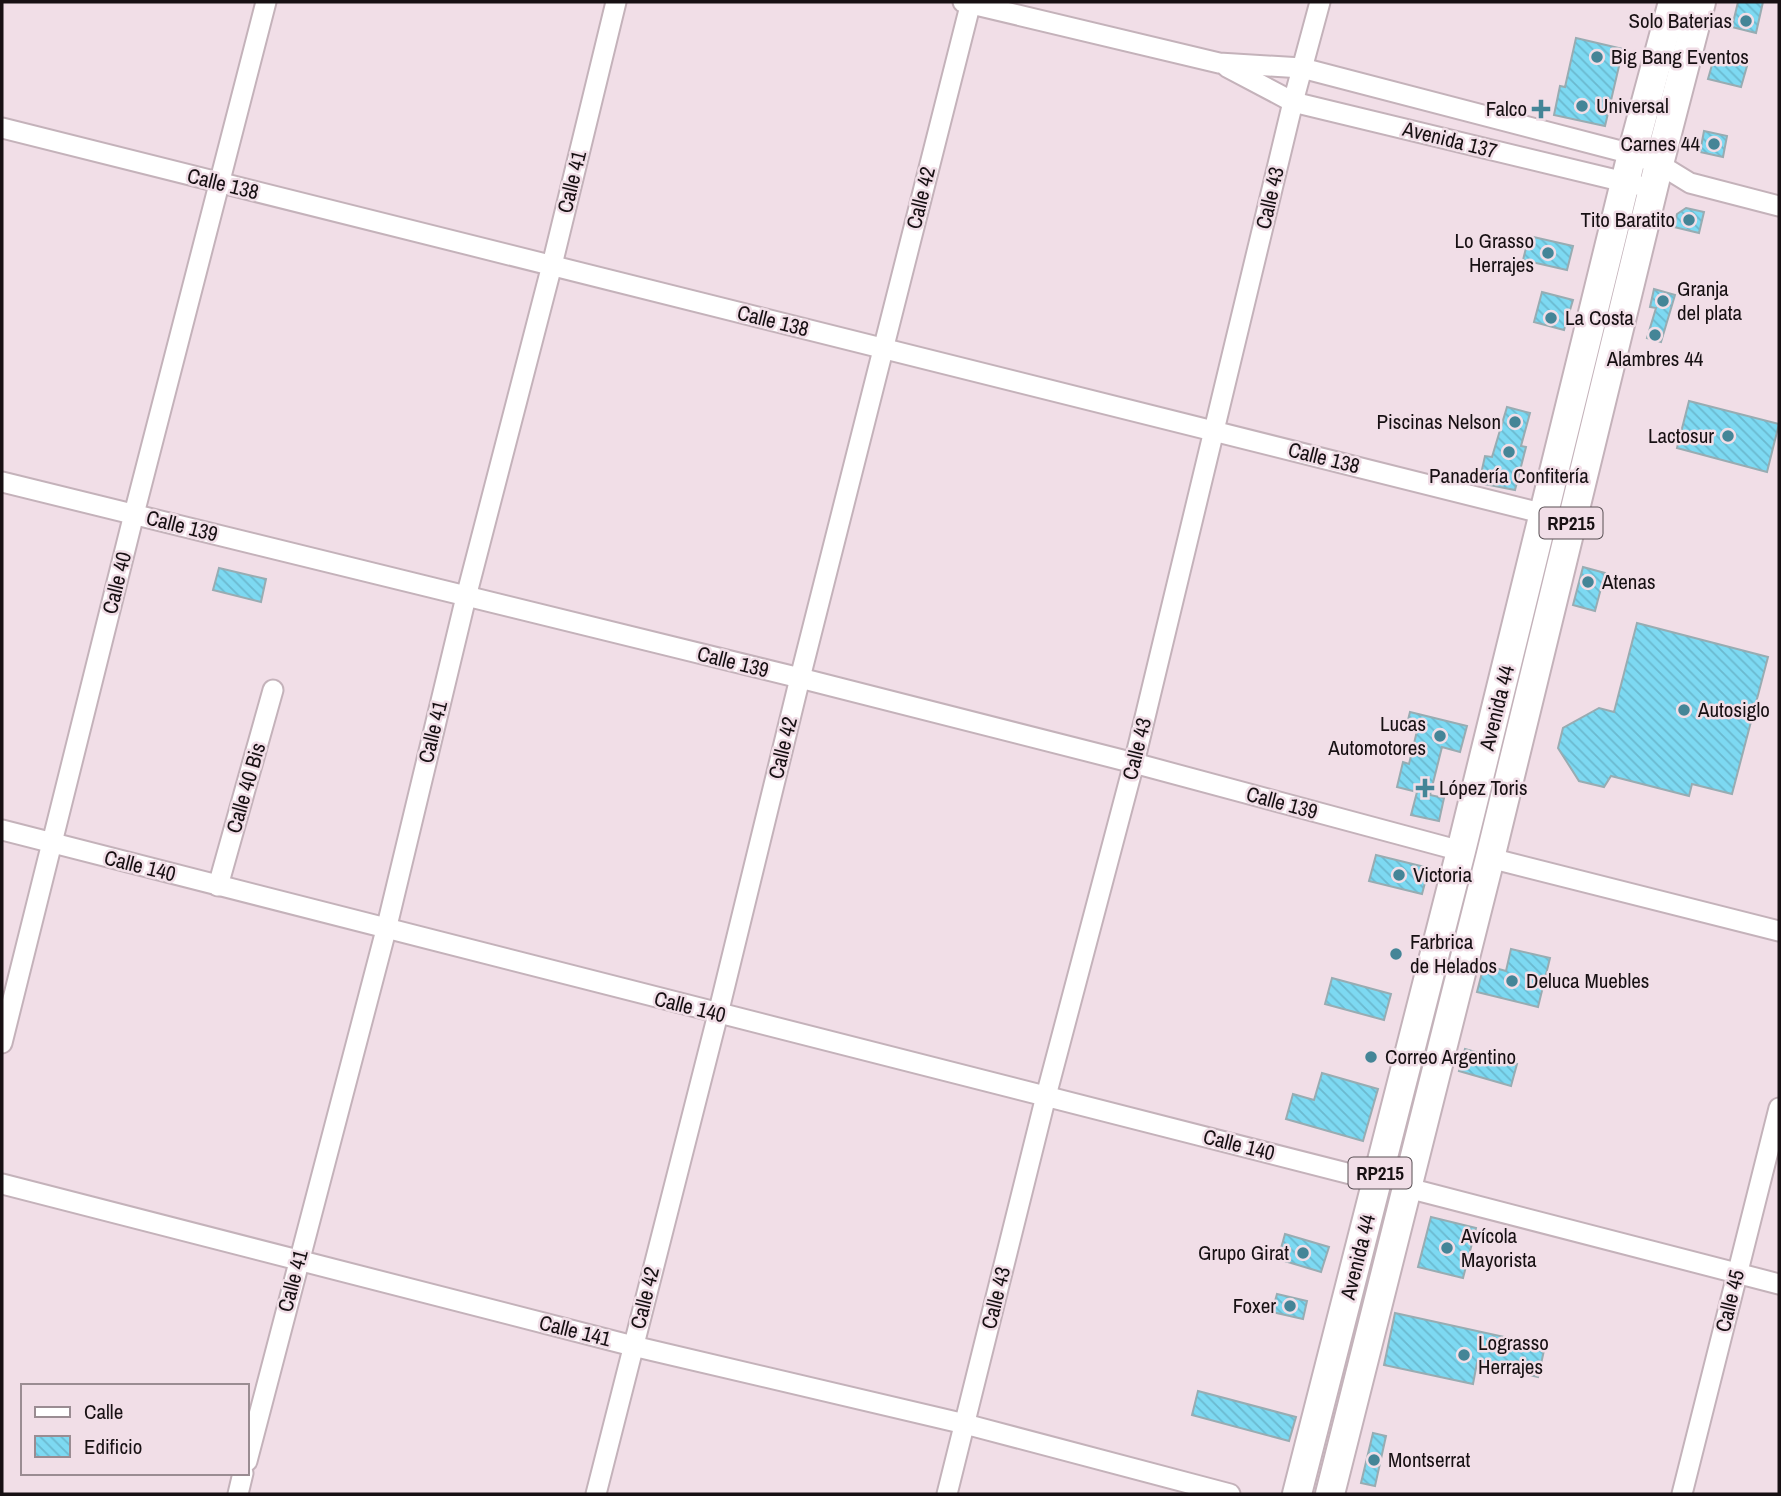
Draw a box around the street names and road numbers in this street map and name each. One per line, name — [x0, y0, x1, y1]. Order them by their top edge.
street label: Avenida 137 — [1399, 114, 1500, 165]
street label: Calle 41 — [550, 147, 593, 216]
street label: Calle 138 — [184, 161, 262, 206]
street label: Calle 42 — [899, 164, 942, 232]
street label: Calle 43 — [1248, 164, 1291, 232]
street label: Calle 138 — [734, 298, 812, 343]
street label: Calle 138 — [1285, 435, 1363, 480]
street label: Calle 139 — [143, 503, 221, 548]
road number: RP215 — [1540, 508, 1602, 538]
street label: Calle 40 — [95, 549, 138, 617]
street label: Calle 139 — [694, 639, 772, 684]
street label: Avenida 44 — [1472, 662, 1521, 754]
street label: Calle 41 — [411, 697, 454, 766]
street label: Calle 42 — [761, 714, 804, 782]
street label: Calle 43 — [1115, 715, 1158, 783]
street label: Calle 40 Bis — [219, 739, 272, 836]
street label: Calle 139 — [1243, 779, 1321, 826]
street label: Calle 140 — [101, 843, 179, 888]
street label: Calle 140 — [651, 984, 729, 1029]
street label: Calle 140 — [1200, 1122, 1278, 1167]
road number: RP215 — [1348, 1158, 1412, 1189]
street label: Avenida 44 — [1333, 1211, 1382, 1303]
street label: Calle 41 — [270, 1246, 315, 1315]
street label: Calle 42 — [623, 1264, 666, 1332]
street label: Calle 43 — [974, 1264, 1017, 1332]
street label: Calle 45 — [1708, 1267, 1751, 1335]
street label: Calle 141 — [536, 1308, 614, 1353]

